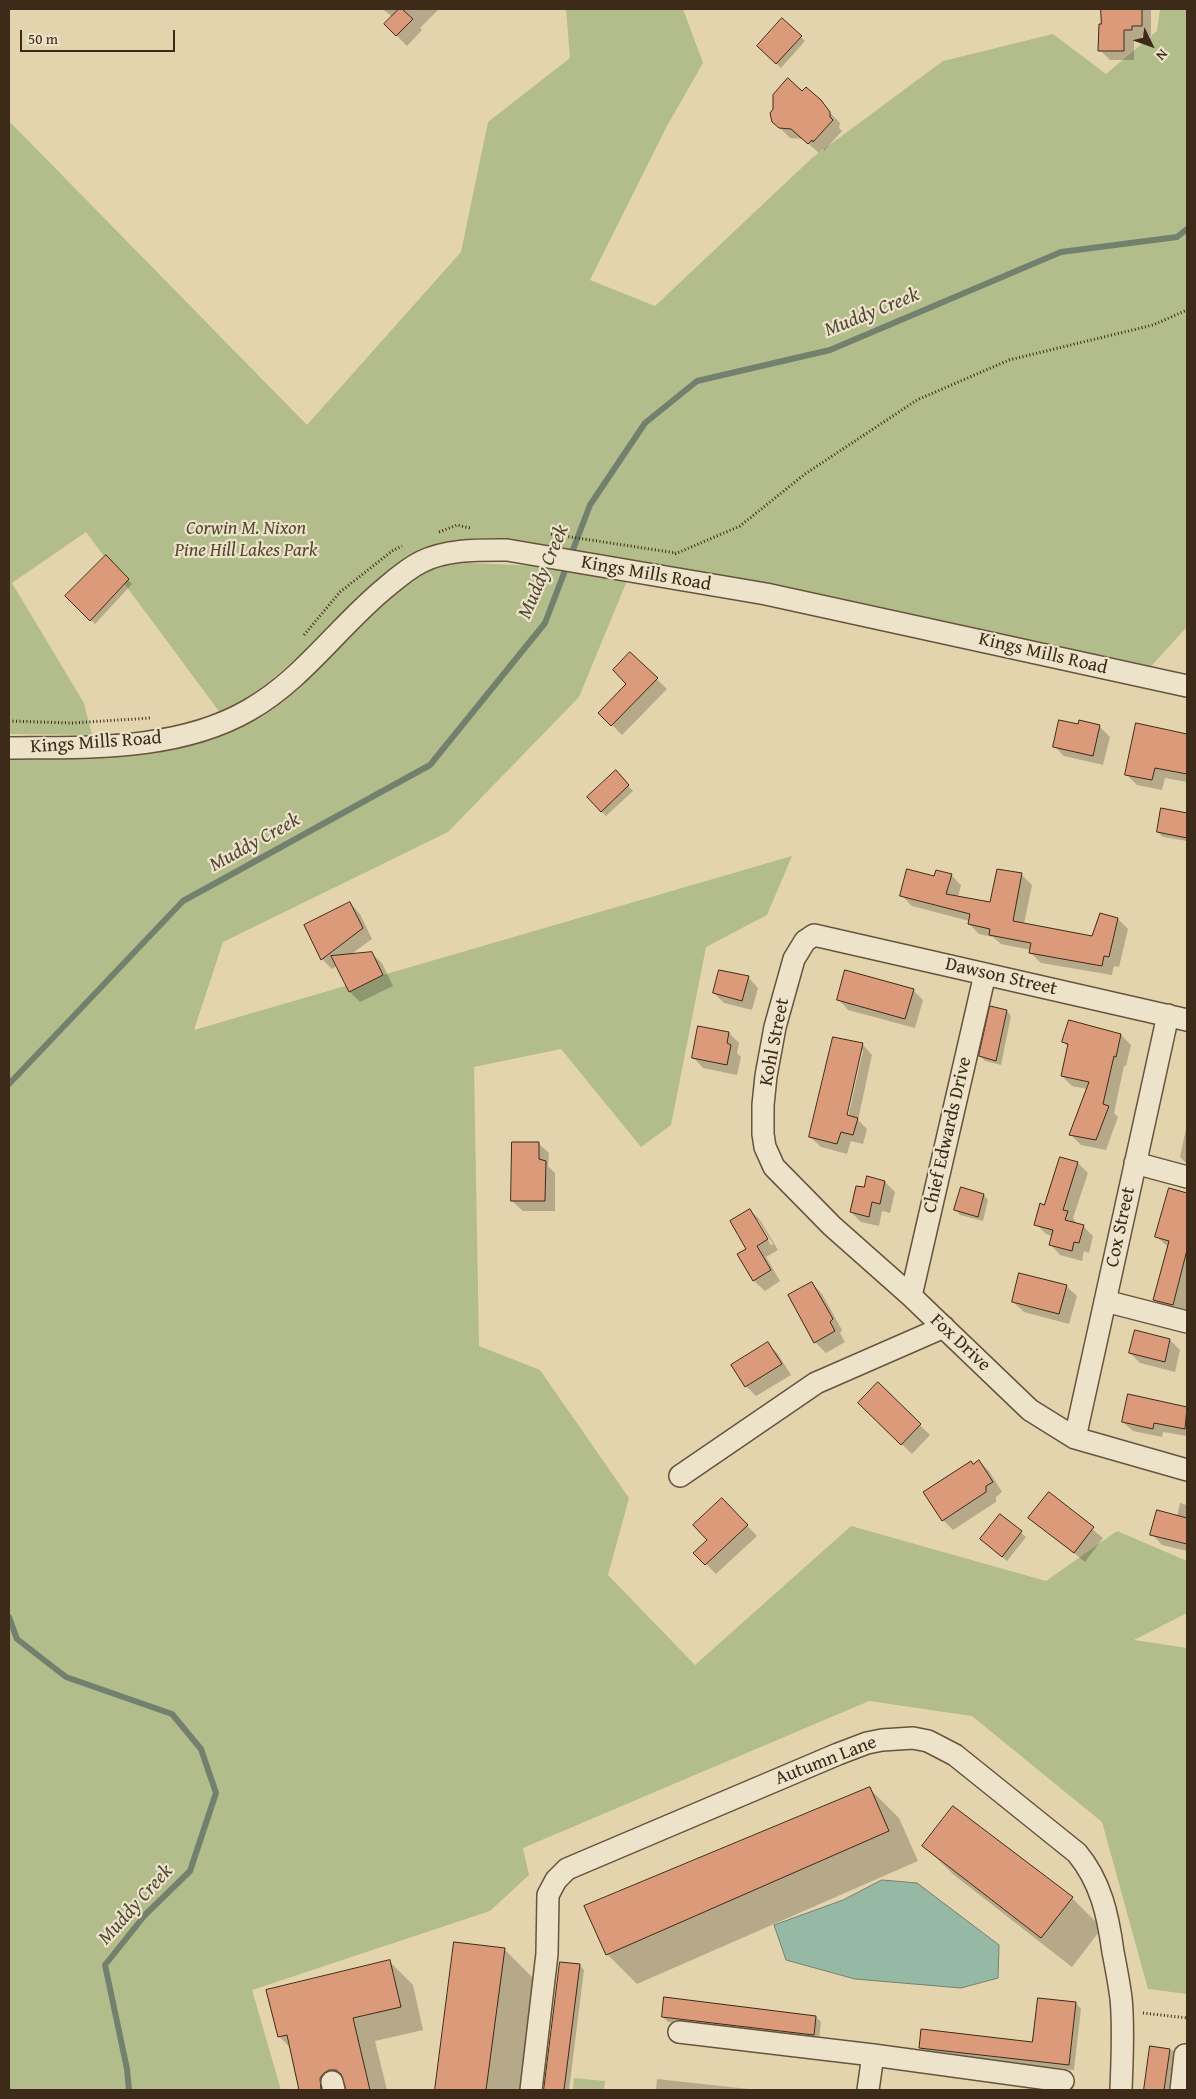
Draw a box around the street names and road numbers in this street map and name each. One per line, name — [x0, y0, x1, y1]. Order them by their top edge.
street label: Kings Mills Road — [579, 551, 713, 597]
street label: Kings Mills Road — [976, 628, 1110, 680]
street label: Kings Mills Road — [30, 727, 162, 759]
street label: Dawson Street — [943, 953, 1059, 1001]
street label: Kohl Street — [755, 996, 795, 1088]
street label: Chief Edwards Drive — [919, 1055, 977, 1215]
street label: Cox Street — [1101, 1185, 1141, 1269]
street label: Fox Drive — [925, 1309, 995, 1377]
street label: Autumn Lane — [772, 1731, 880, 1791]

